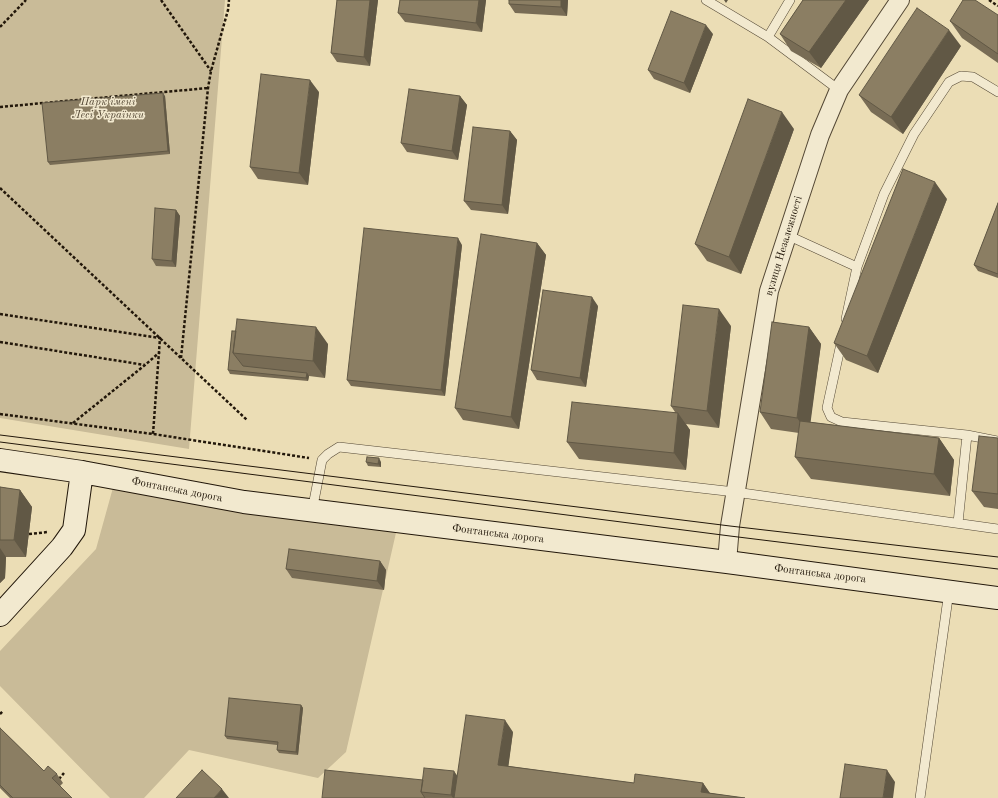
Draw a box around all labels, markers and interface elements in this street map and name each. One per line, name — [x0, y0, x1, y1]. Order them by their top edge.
park label: Парк імені Лесі Українки — [72, 95, 144, 121]
street label: вулиця Незалежності — [763, 195, 805, 297]
street label: Фонтанська дорога — [130, 475, 224, 505]
street label: Фонтанська дорога — [451, 522, 545, 546]
street label: Фонтанська дорога — [773, 562, 867, 586]

